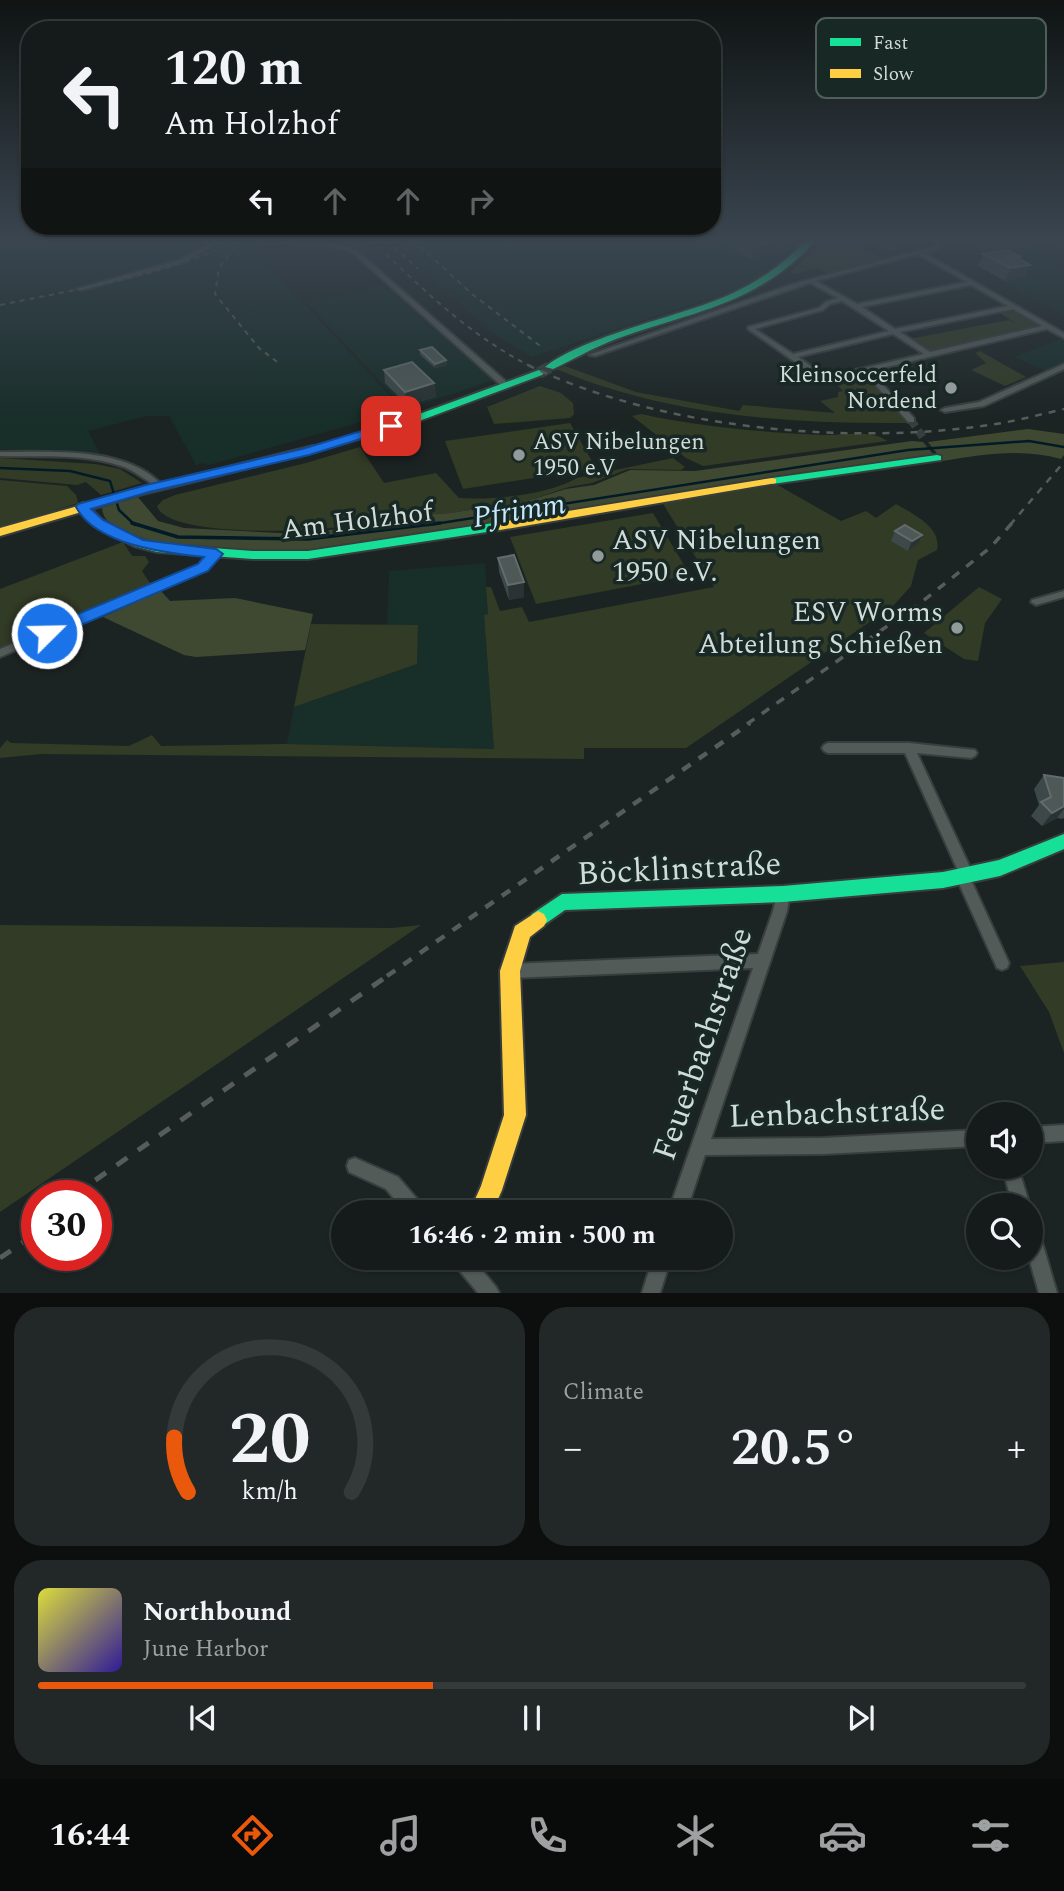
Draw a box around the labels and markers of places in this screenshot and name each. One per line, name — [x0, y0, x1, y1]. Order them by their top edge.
place label: Kleinsoccerfeld Nordend — [779, 358, 937, 419]
marker: Kleinsoccerfeld Nordend — [943, 380, 959, 396]
pin — [361, 396, 421, 456]
place label: ASV Nibelungen 1950 e.V — [533, 425, 705, 486]
marker: ASV Nibelungen 1950 e.V — [511, 447, 527, 463]
place label: ASV Nibelungen 1950 e.V. — [612, 519, 821, 594]
marker: ASV Nibelungen 1950 e.V. — [590, 548, 606, 564]
place label: ESV Worms Abteilung Schießen — [698, 591, 943, 666]
marker: ESV Worms Abteilung Schießen — [949, 620, 965, 636]

